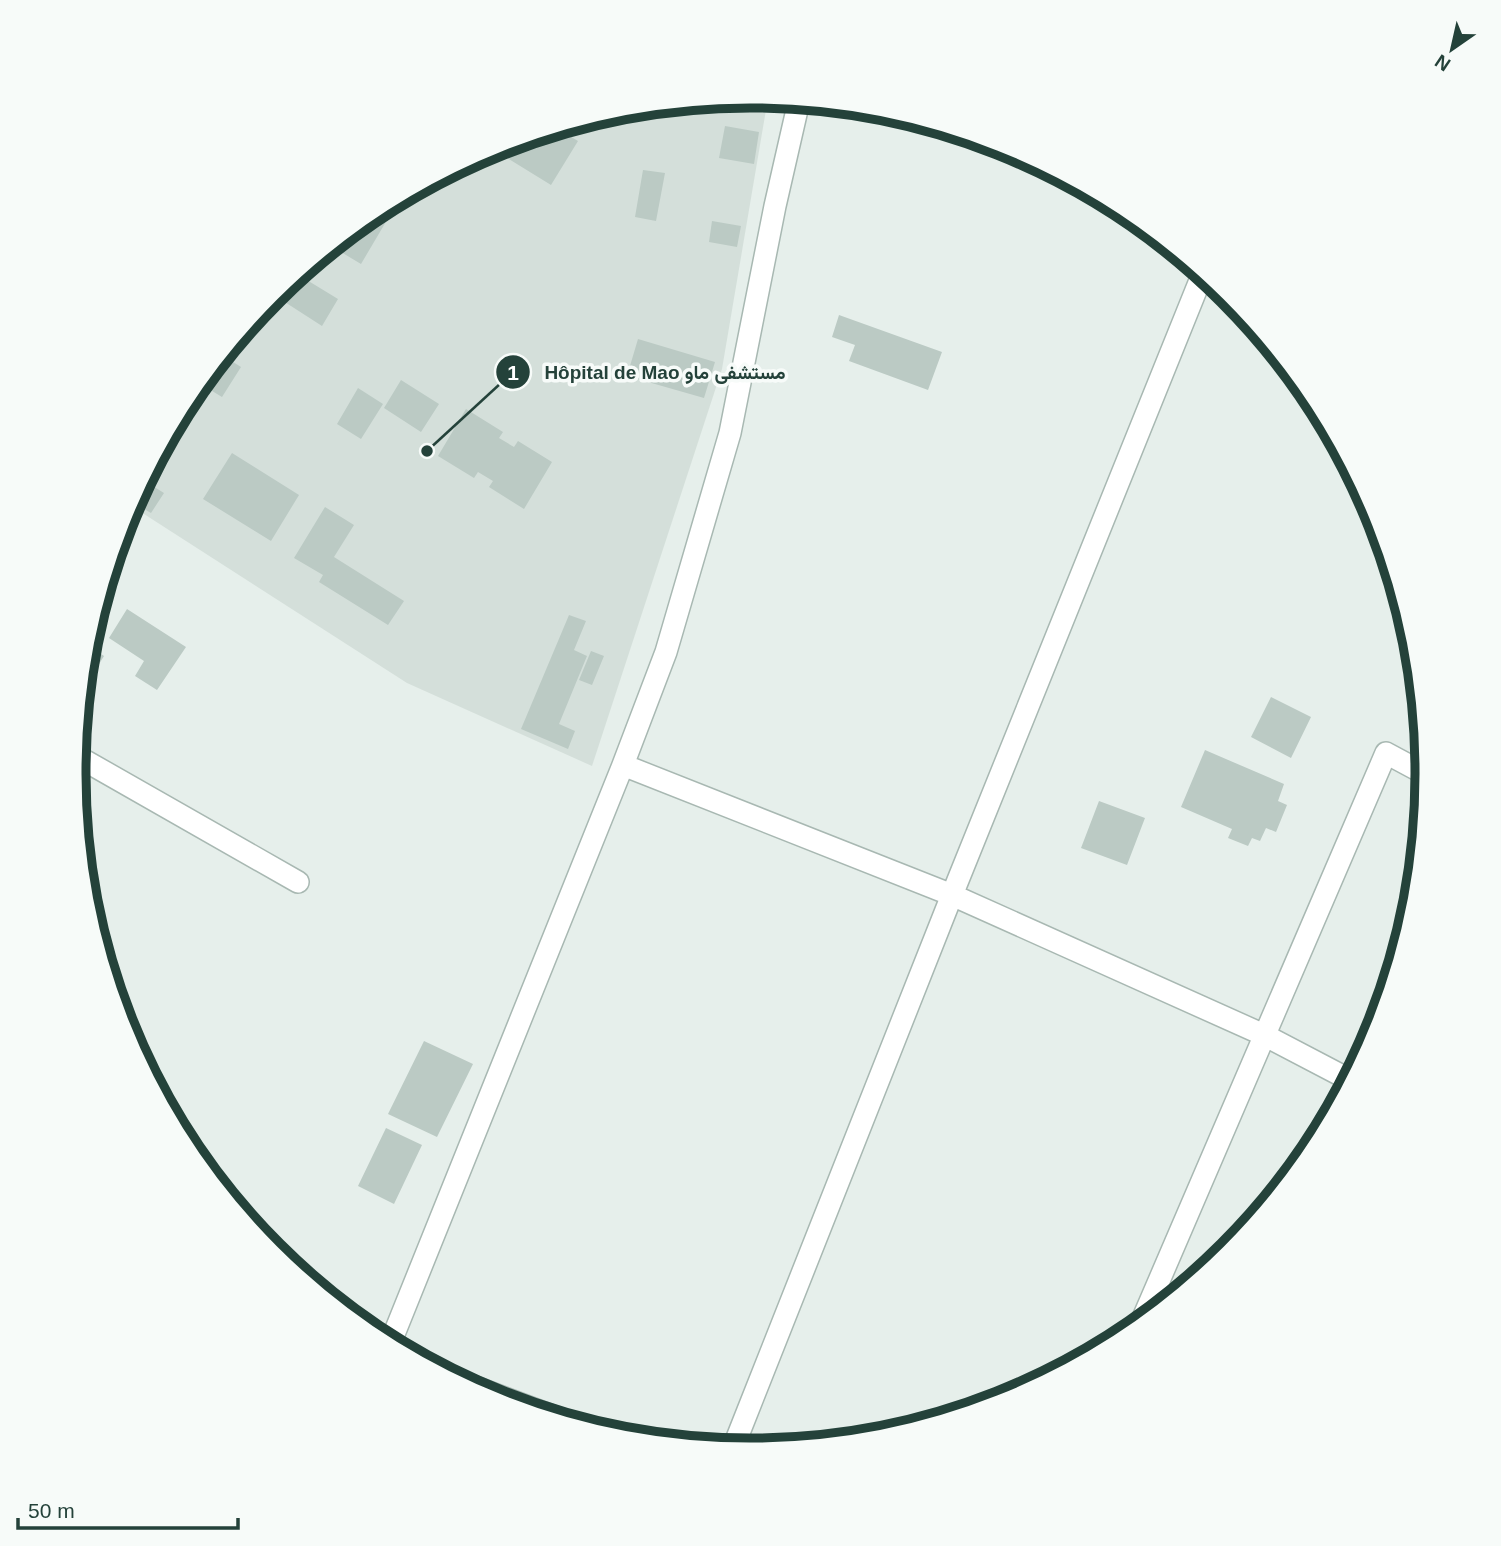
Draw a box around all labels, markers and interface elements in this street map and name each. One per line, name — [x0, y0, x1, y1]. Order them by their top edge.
north arrow — [1417, 14, 1487, 84]
text: N — [1431, 50, 1454, 75]
callout: Hôpital de Mao مستشفى ماو — [495, 352, 799, 392]
text: 1 — [507, 361, 519, 384]
text: Hôpital de Mao مستشفى ماو — [544, 362, 786, 385]
scale bar — [18, 1486, 238, 1530]
text: 50 m — [28, 1499, 75, 1522]

